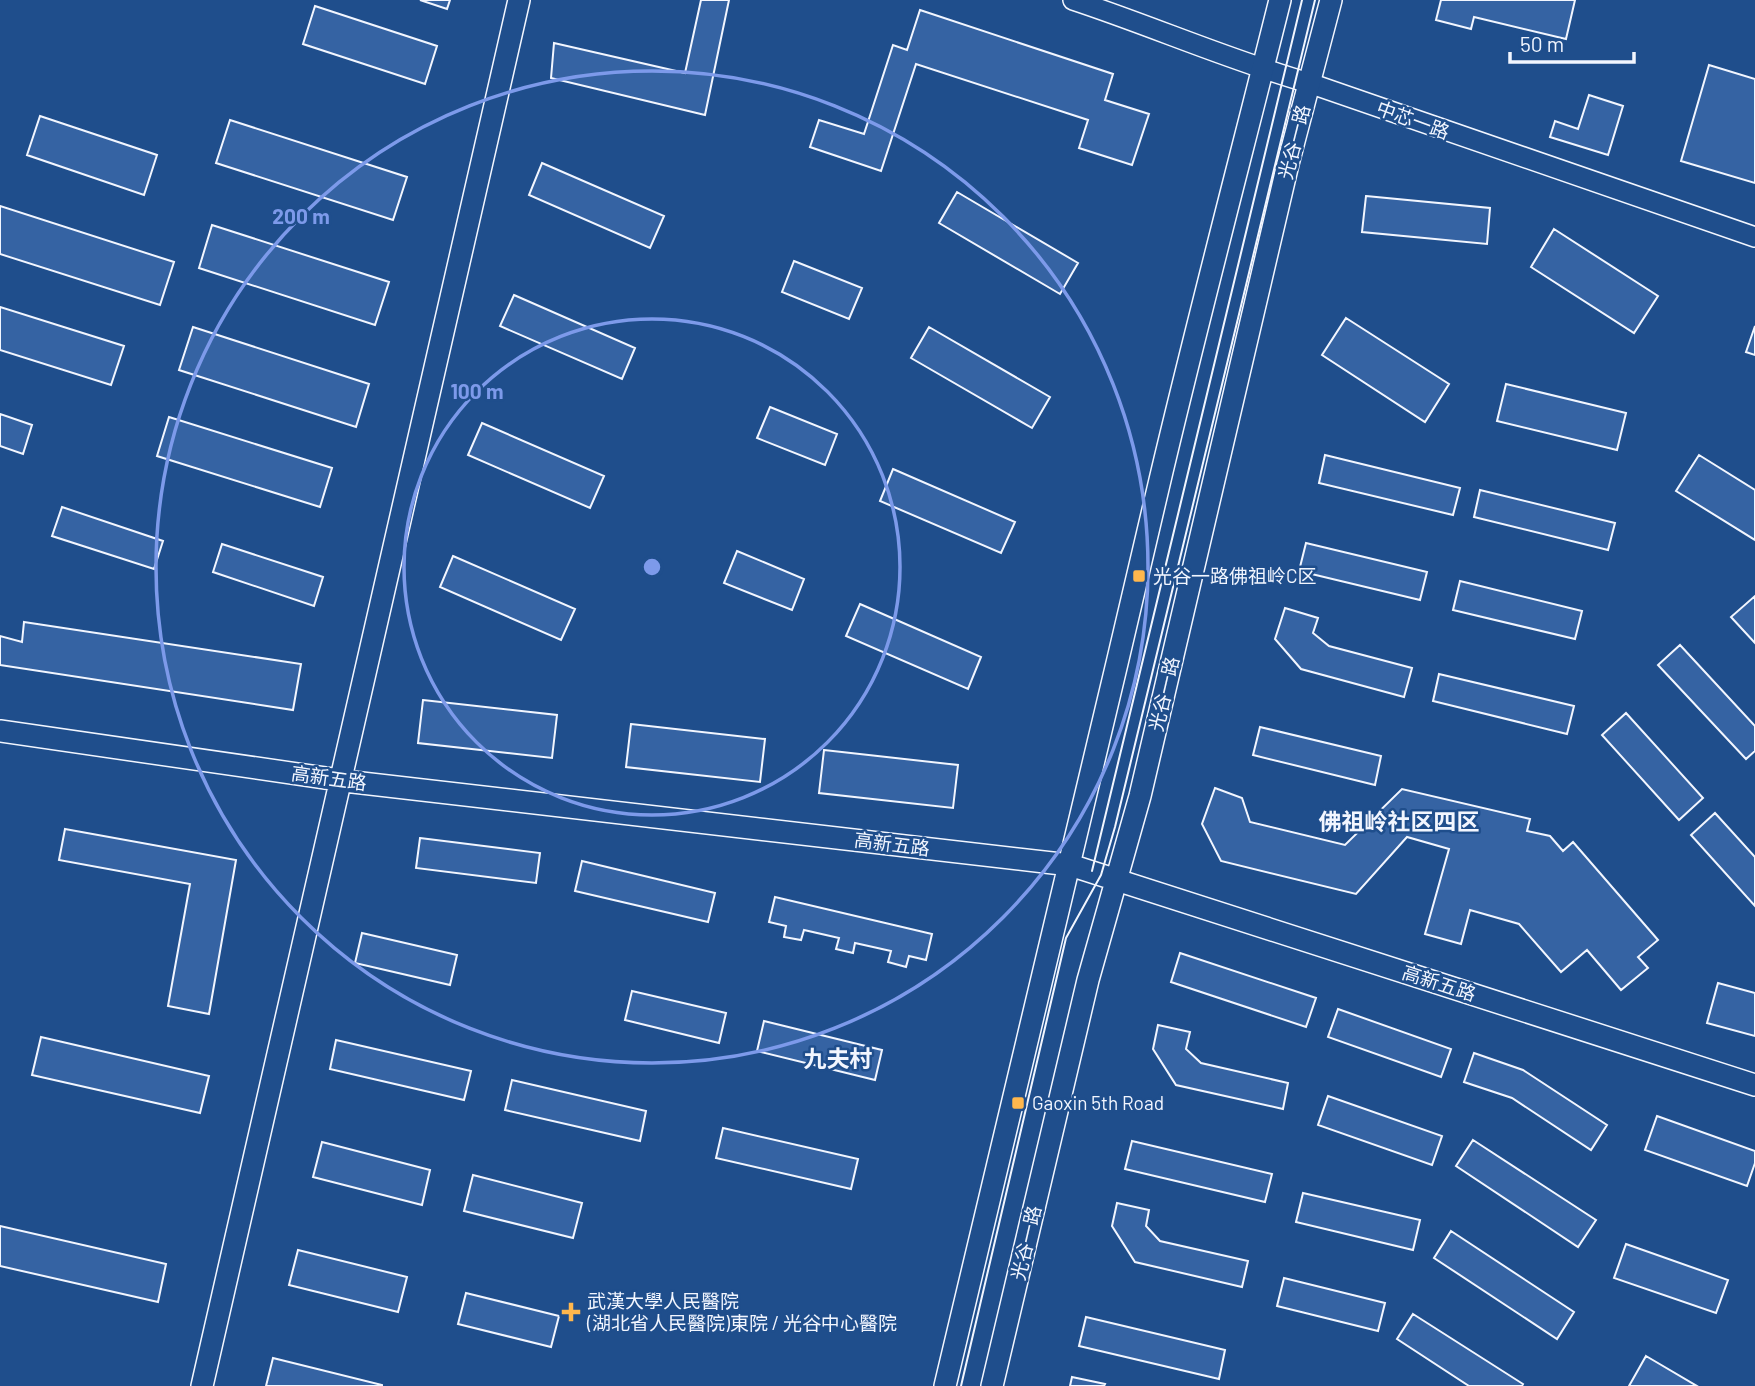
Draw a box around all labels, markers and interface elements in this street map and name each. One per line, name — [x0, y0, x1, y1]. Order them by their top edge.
scale bar — [1510, 21, 1634, 65]
text: 50 m — [1520, 31, 1564, 56]
street label: 中芯一路 — [1374, 96, 1453, 143]
street label: 光谷一路 — [1273, 102, 1314, 182]
text: 200 m — [272, 203, 330, 228]
text: 100 m — [450, 378, 504, 403]
centre of rings — [640, 555, 664, 579]
place label: 光谷一路佛祖岭C区 — [1153, 564, 1317, 587]
marker: 光谷一路佛祖岭C区 — [1131, 568, 1147, 584]
street label: 光谷一路 — [1144, 654, 1183, 734]
street label: 高新五路 — [290, 761, 368, 794]
district label: 佛祖岭社区四区 — [1319, 807, 1480, 835]
street label: 高新五路 — [853, 827, 931, 860]
street label: 高新五路 — [1399, 960, 1479, 1005]
district label: 九夫村 — [804, 1044, 873, 1072]
place label: Gaoxin 5th Road — [1032, 1091, 1164, 1114]
marker: Gaoxin 5th Road — [1010, 1095, 1026, 1111]
street label: 光谷一路 — [1006, 1203, 1045, 1283]
place label: 武漢大學人民醫院 (湖北省人民醫院)東院 / 光谷中心醫院 — [586, 1289, 897, 1334]
marker: 武漢大學人民醫院 (湖北省人民醫院)東院 / 光谷中心醫院 — [561, 1302, 581, 1322]

